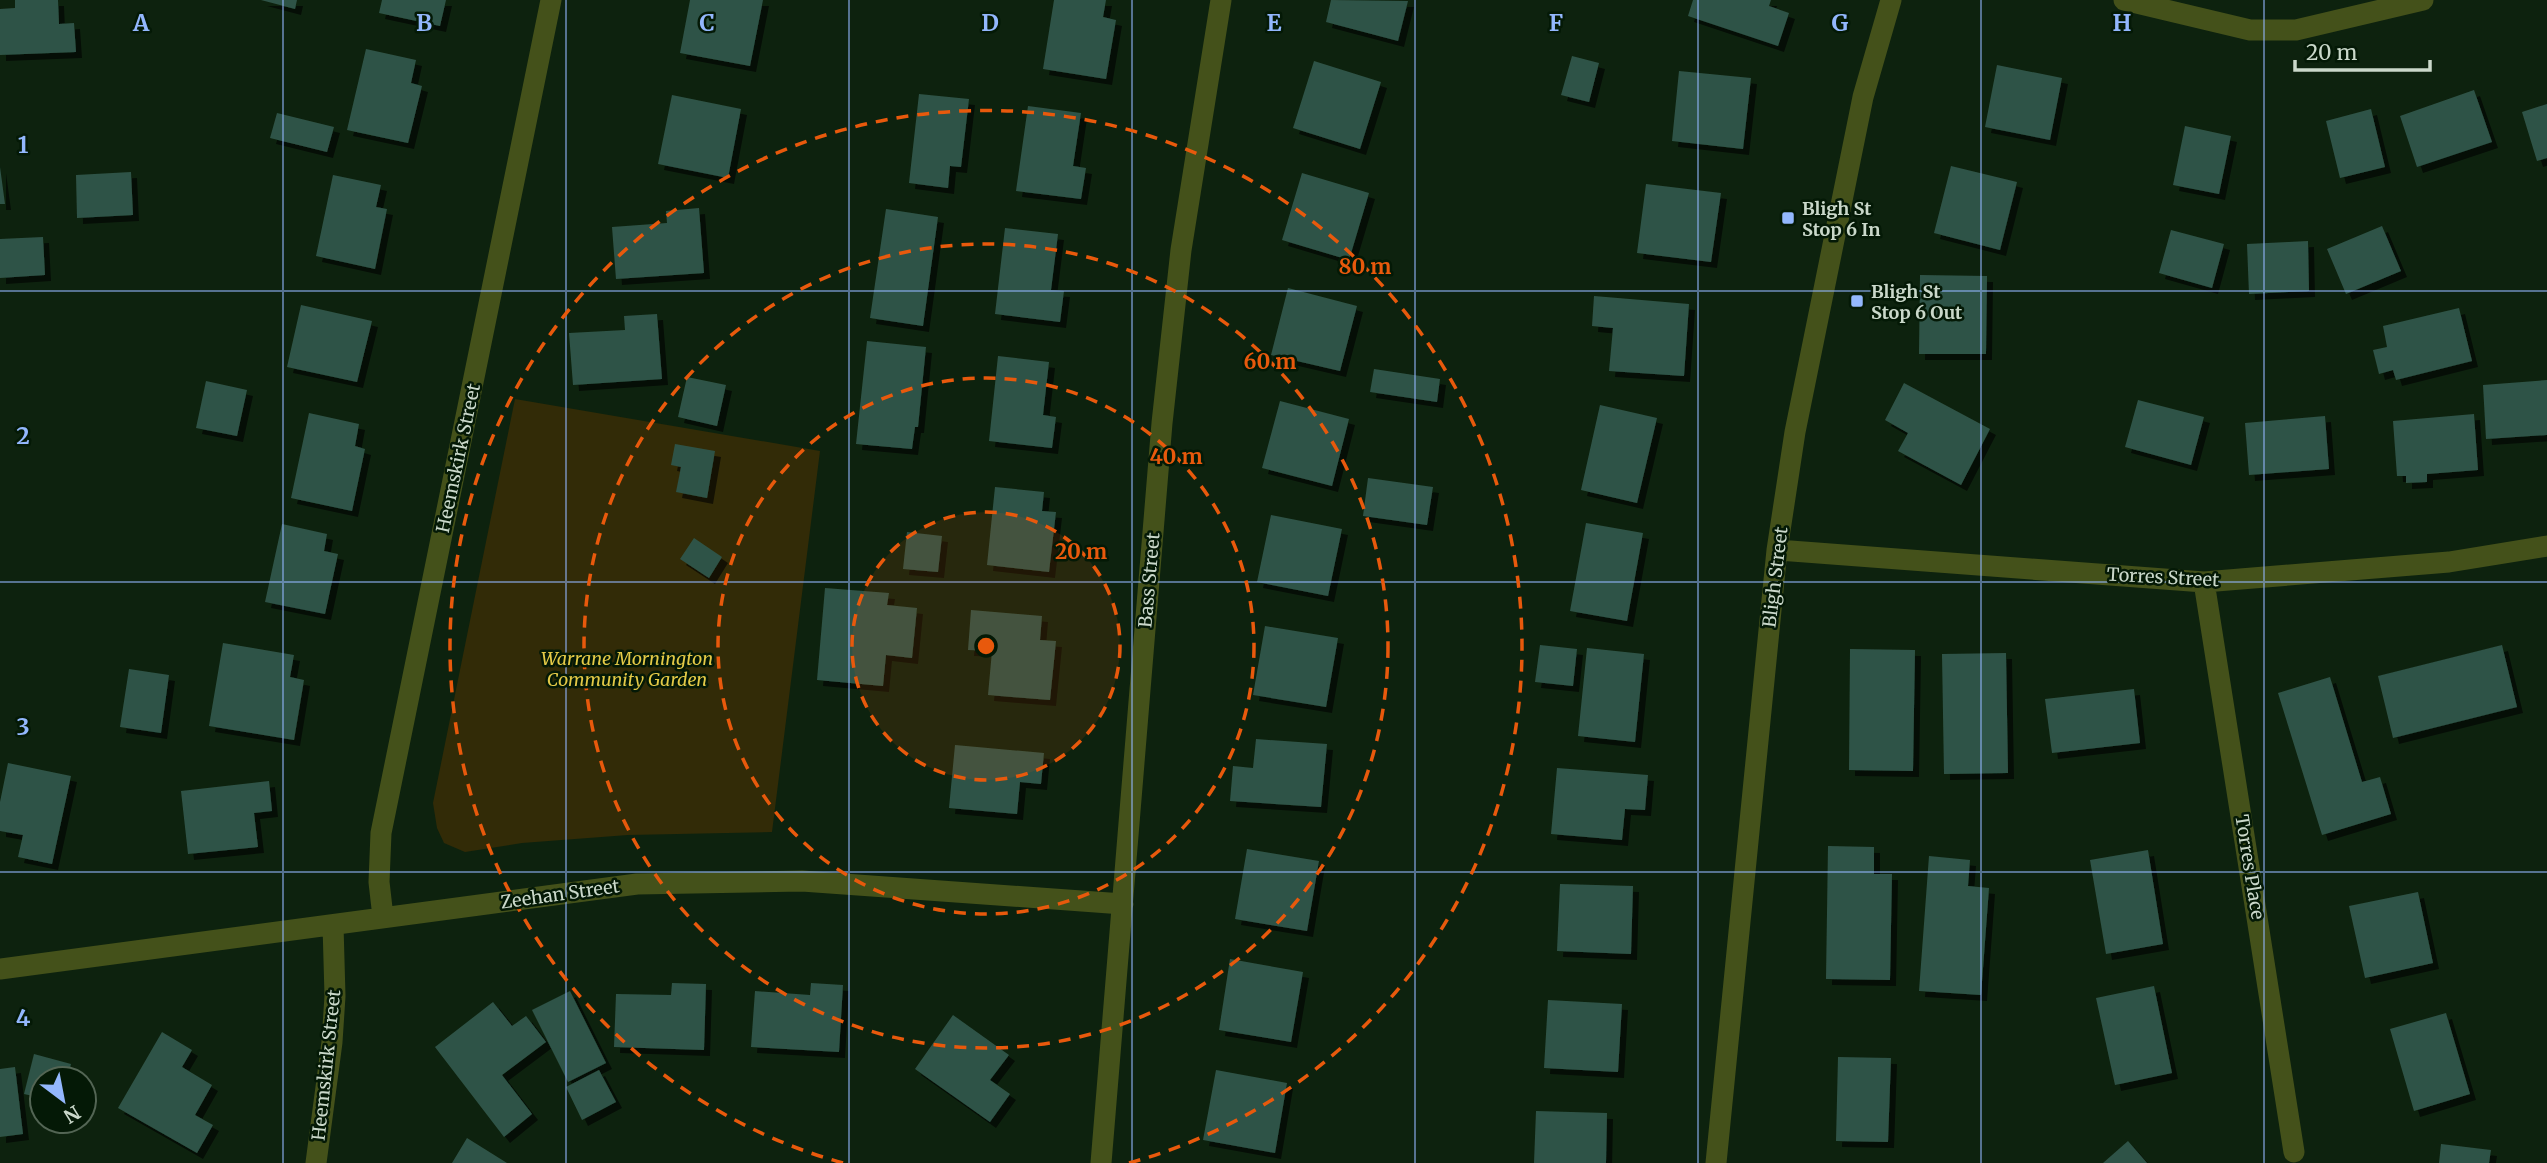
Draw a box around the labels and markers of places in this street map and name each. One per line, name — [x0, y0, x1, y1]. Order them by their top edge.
place label: Bligh St Stop 6 In — [1802, 197, 1880, 241]
marker: Bligh St Stop 6 In — [1780, 210, 1796, 226]
place label: Bligh St Stop 6 Out — [1871, 280, 1963, 324]
marker: Bligh St Stop 6 Out — [1849, 293, 1865, 309]
centre of rings — [974, 634, 998, 658]

